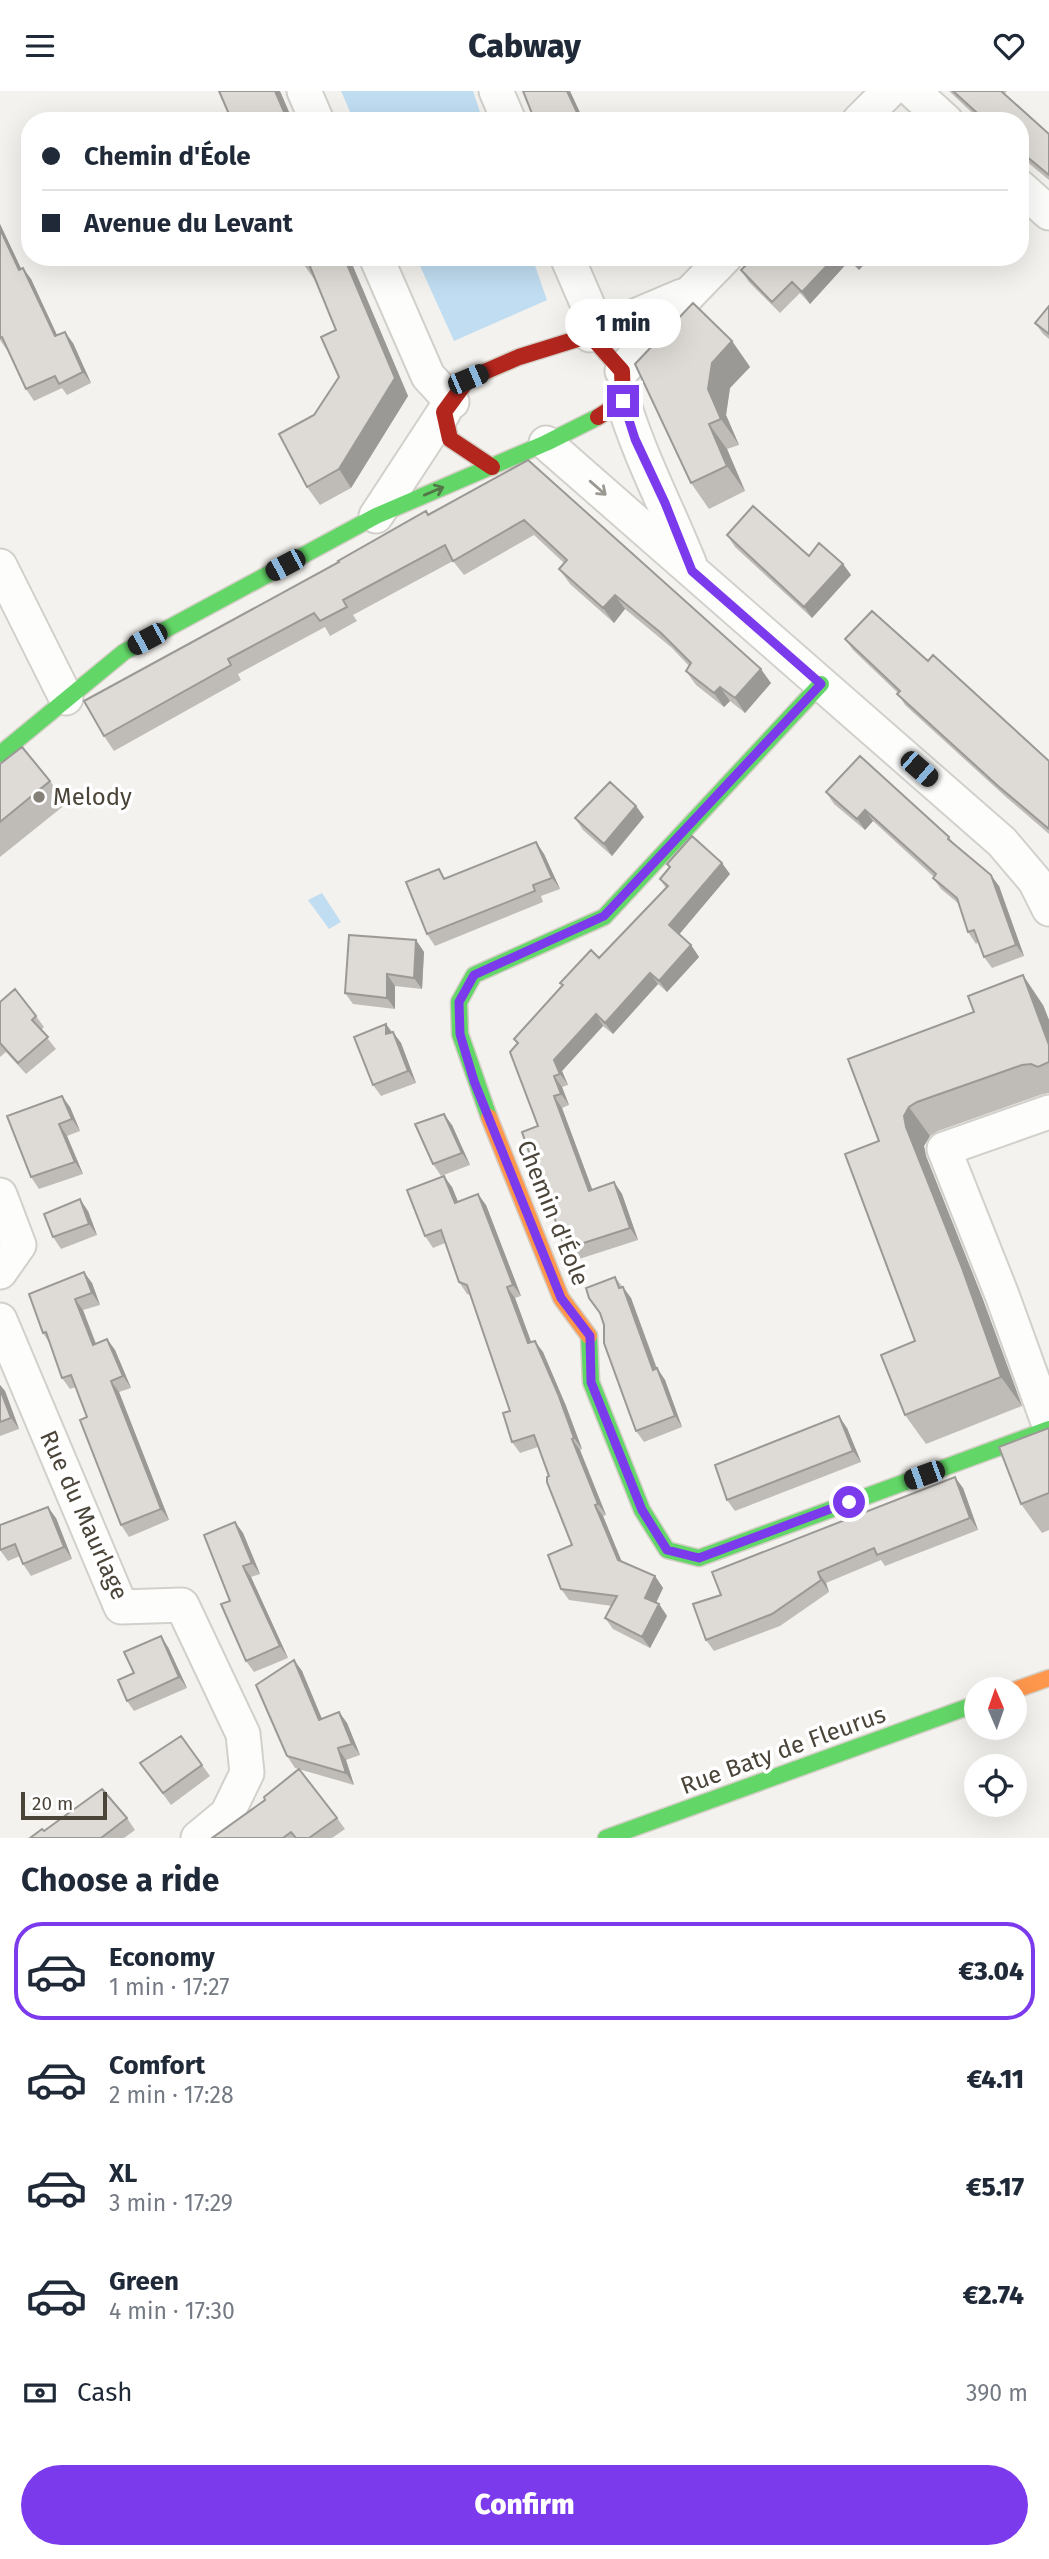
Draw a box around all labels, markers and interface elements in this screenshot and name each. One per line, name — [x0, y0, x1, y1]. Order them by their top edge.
icon: menu — [21, 27, 59, 65]
text: Cabway — [468, 27, 581, 65]
icon: heart — [990, 27, 1028, 65]
text: Chemin d'Éole — [84, 141, 251, 172]
text: Avenue du Levant — [84, 208, 293, 239]
callout: 1 min — [565, 299, 681, 349]
text: 1 min — [595, 309, 651, 337]
car — [445, 361, 492, 397]
route end — [607, 385, 639, 417]
one-way arrow — [588, 480, 606, 496]
one-way arrow — [423, 484, 444, 497]
car — [262, 546, 309, 584]
car — [124, 620, 171, 658]
car — [897, 747, 942, 791]
place label: Melody — [53, 783, 132, 811]
marker: Melody — [31, 789, 47, 805]
street label: Chemin d'Éole — [511, 1136, 596, 1290]
street label: Rue du Maurlage — [34, 1426, 134, 1604]
car — [901, 1458, 948, 1492]
route start — [833, 1486, 865, 1518]
north arrow — [964, 1677, 1027, 1739]
map controls — [964, 1677, 1027, 1817]
street label: Rue Baty de Fleurus — [677, 1700, 889, 1800]
button: locate — [964, 1754, 1027, 1817]
scale bar — [21, 1789, 107, 1821]
text: 20 m — [32, 1792, 73, 1815]
text: Choose a ride — [21, 1861, 219, 1899]
icon: car — [25, 1940, 88, 2003]
text: Economy — [109, 1942, 215, 1973]
text: €3.04 — [959, 1956, 1024, 1987]
text: 1 min · 17:27 — [109, 1973, 230, 2001]
icon: car — [25, 2048, 88, 2111]
text: Comfort — [109, 2050, 205, 2081]
text: €4.11 — [967, 2064, 1024, 2095]
text: 2 min · 17:28 — [109, 2081, 234, 2109]
icon: car — [25, 2156, 88, 2219]
text: XL — [109, 2158, 137, 2189]
text: €5.17 — [966, 2172, 1024, 2203]
text: 3 min · 17:29 — [109, 2189, 233, 2217]
icon: car — [25, 2264, 88, 2327]
text: Green — [109, 2266, 179, 2297]
text: €2.74 — [963, 2280, 1024, 2311]
text: 4 min · 17:30 — [109, 2297, 235, 2325]
icon: cash — [21, 2374, 59, 2412]
text: Cash — [77, 2377, 133, 2408]
text: 390 m — [966, 2379, 1028, 2407]
button: Confirm — [21, 2465, 1028, 2545]

